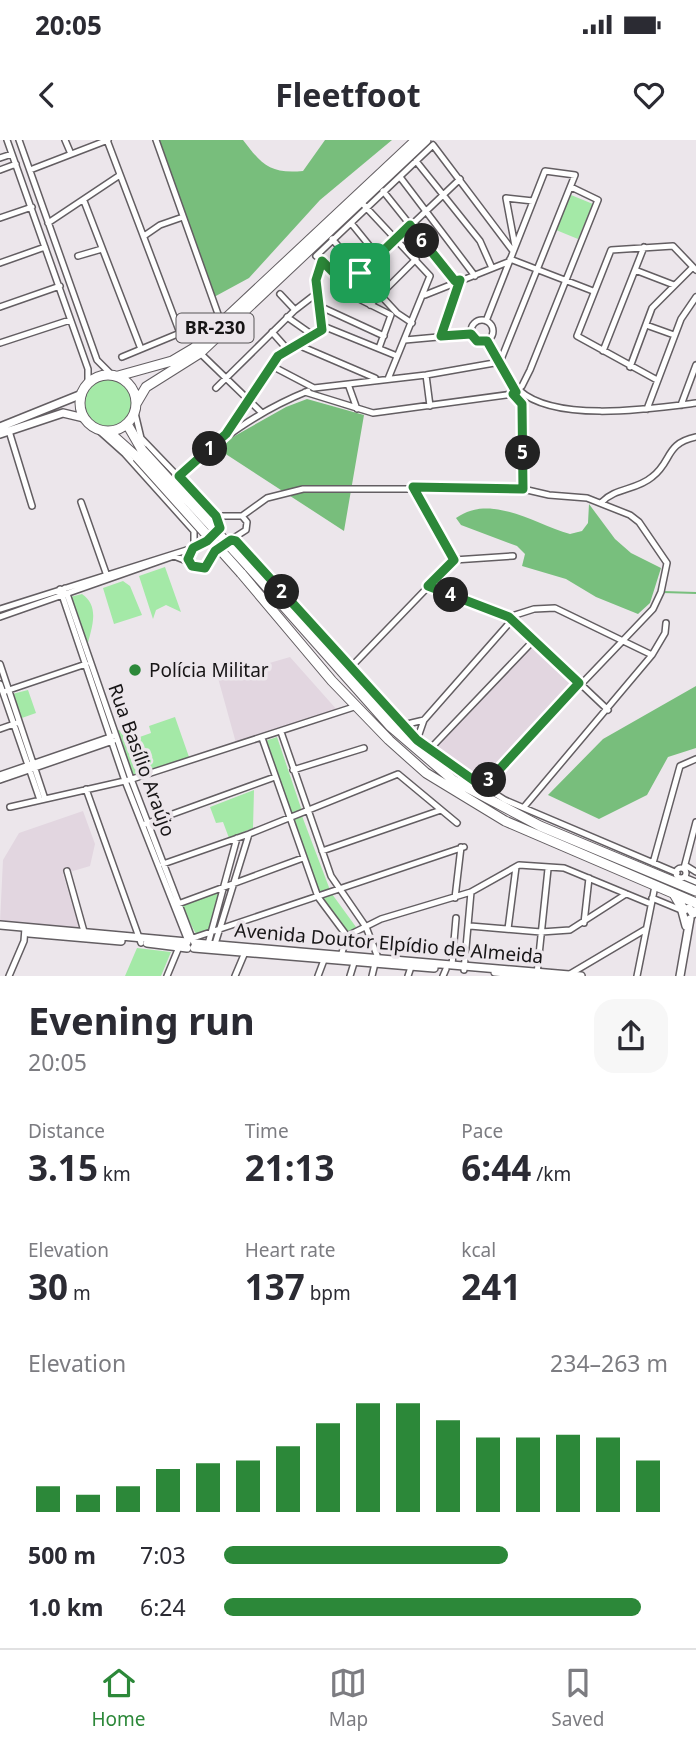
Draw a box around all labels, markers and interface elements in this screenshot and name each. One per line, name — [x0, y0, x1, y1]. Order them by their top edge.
text: 20:05 — [35, 7, 102, 43]
text: Fleetfoot — [275, 73, 421, 116]
icon: back — [28, 76, 66, 114]
icon: heart — [630, 76, 668, 114]
pin: 6 — [404, 224, 440, 259]
text: 6 — [416, 227, 427, 253]
pin — [330, 243, 390, 303]
icon: arrive — [341, 254, 379, 292]
road number: BR-230 — [176, 314, 254, 342]
pin: 1 — [192, 432, 228, 466]
text: 1 — [204, 435, 215, 461]
pin: 5 — [505, 436, 540, 470]
text: 5 — [517, 439, 528, 465]
pin: 2 — [264, 574, 300, 610]
text: 2 — [276, 578, 287, 604]
pin: 4 — [434, 578, 468, 612]
text: 4 — [445, 581, 456, 607]
place label: Polícia Militar — [149, 657, 269, 683]
marker: Polícia Militar — [127, 662, 143, 678]
street label: Rua Basílio Araújo — [102, 680, 182, 840]
pin: 3 — [472, 762, 506, 798]
text: 3 — [483, 766, 494, 792]
street label: Avenida Doutor Elpídio de Almeida — [234, 917, 544, 969]
text: Evening run — [28, 994, 255, 1046]
button: share — [594, 999, 668, 1073]
text: 20:05 — [28, 1046, 87, 1078]
text: Distance — [28, 1118, 105, 1144]
text: Time — [245, 1118, 289, 1144]
text: Pace — [461, 1118, 503, 1144]
text: 3.15 — [28, 1144, 98, 1191]
text: 21:13 — [245, 1144, 335, 1191]
text: 6:44 — [461, 1144, 531, 1191]
text: km — [98, 1161, 131, 1187]
text: /km — [531, 1161, 571, 1187]
text: Elevation — [28, 1237, 109, 1263]
text: Heart rate — [245, 1237, 335, 1263]
text: kcal — [461, 1237, 496, 1263]
text: 30 — [28, 1263, 68, 1310]
text: 137 — [245, 1263, 305, 1310]
text: 241 — [461, 1263, 521, 1310]
text: m — [68, 1280, 91, 1306]
text: bpm — [305, 1280, 351, 1306]
text: Elevation — [28, 1347, 126, 1379]
text: 234–263 m — [550, 1347, 668, 1379]
text: 500 m — [28, 1539, 96, 1571]
text: 7:03 — [140, 1539, 186, 1571]
text: 1.0 km — [28, 1591, 103, 1623]
text: 6:24 — [140, 1591, 186, 1623]
tab: Home — [92, 1664, 146, 1732]
tab: Map — [329, 1664, 368, 1732]
tab: Saved — [551, 1664, 604, 1732]

